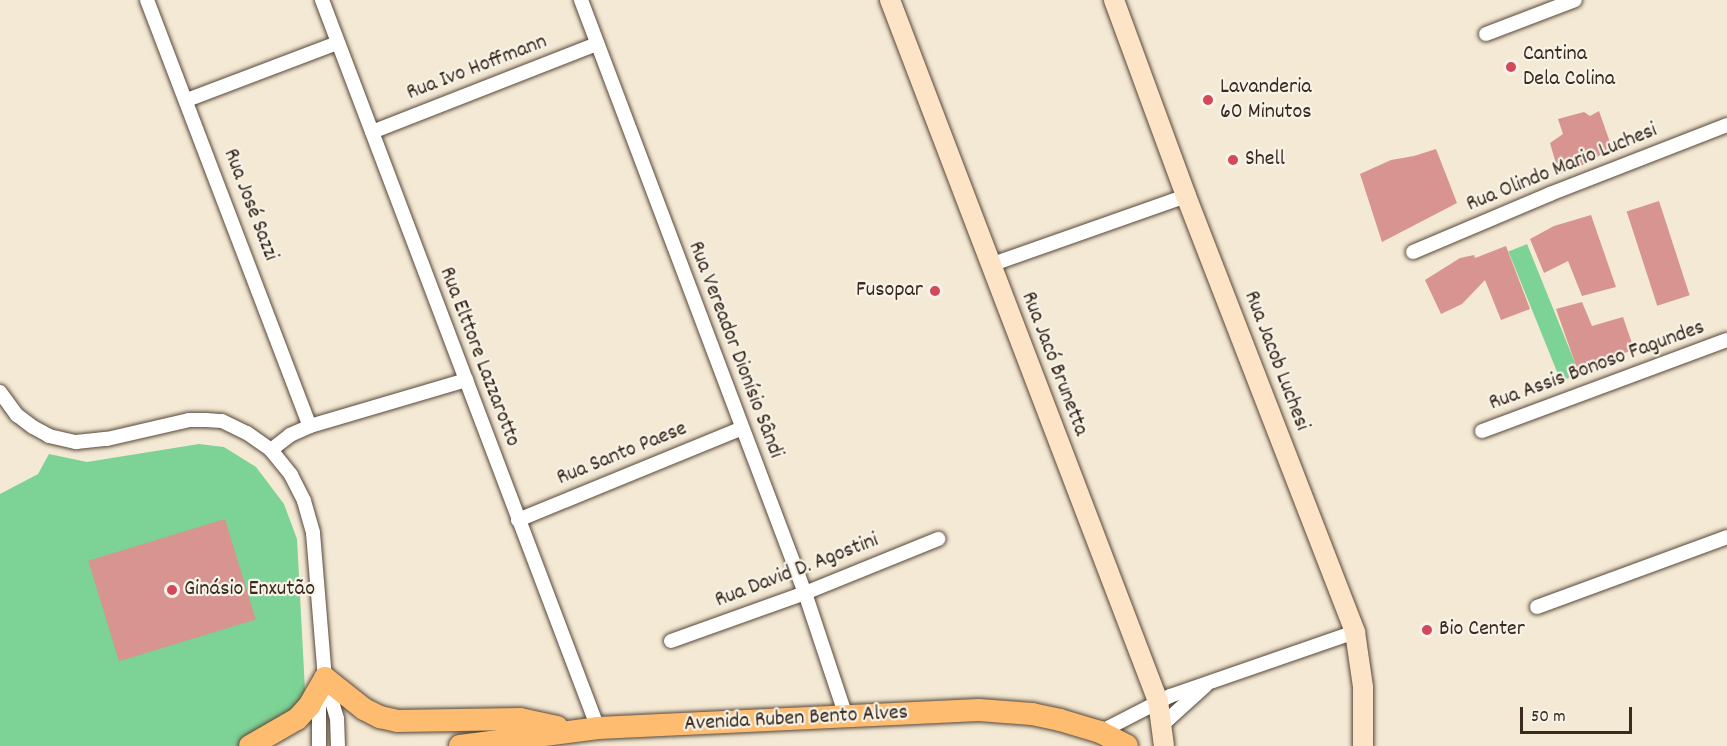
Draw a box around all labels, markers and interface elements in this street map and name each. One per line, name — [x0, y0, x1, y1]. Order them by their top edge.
street label: Rua Ivo Hoffmann — [403, 29, 551, 107]
place label: Cantina Dela Colina — [1523, 41, 1615, 92]
marker: Cantina Dela Colina — [1504, 60, 1518, 74]
place label: Lavanderia 60 Minutos — [1220, 74, 1312, 125]
marker: Lavanderia 60 Minutos — [1201, 93, 1215, 107]
street label: Rua Olindo Mario Luchesi — [1463, 118, 1661, 218]
street label: Rua José Sazzi — [217, 145, 283, 265]
place label: Shell — [1245, 147, 1285, 173]
marker: Shell — [1226, 153, 1240, 167]
street label: Rua Vereador Dionísio Sândi — [681, 238, 789, 462]
street label: Rua Elttore Lazzarotto — [433, 264, 525, 450]
place label: Fusopar — [856, 278, 923, 304]
marker: Fusopar — [928, 284, 942, 298]
street label: Rua Jacob Luchesi — [1237, 287, 1315, 435]
street label: Rua Jacó Brunetta — [1014, 288, 1094, 440]
street label: Rua Assis Bonoso Fagundes — [1486, 315, 1708, 417]
street label: Rua Santo Paese — [553, 416, 691, 492]
street label: Rua David D. Agostini — [712, 528, 882, 614]
place label: Ginásio Enxutão — [184, 577, 315, 603]
marker: Ginásio Enxutão — [165, 583, 179, 597]
place label: Bio Center — [1439, 617, 1525, 643]
marker: Bio Center — [1420, 623, 1434, 637]
scale bar — [1523, 695, 1636, 733]
street label: Avenida Ruben Bento Alves — [684, 700, 908, 738]
text: 50 m — [1531, 705, 1566, 730]

